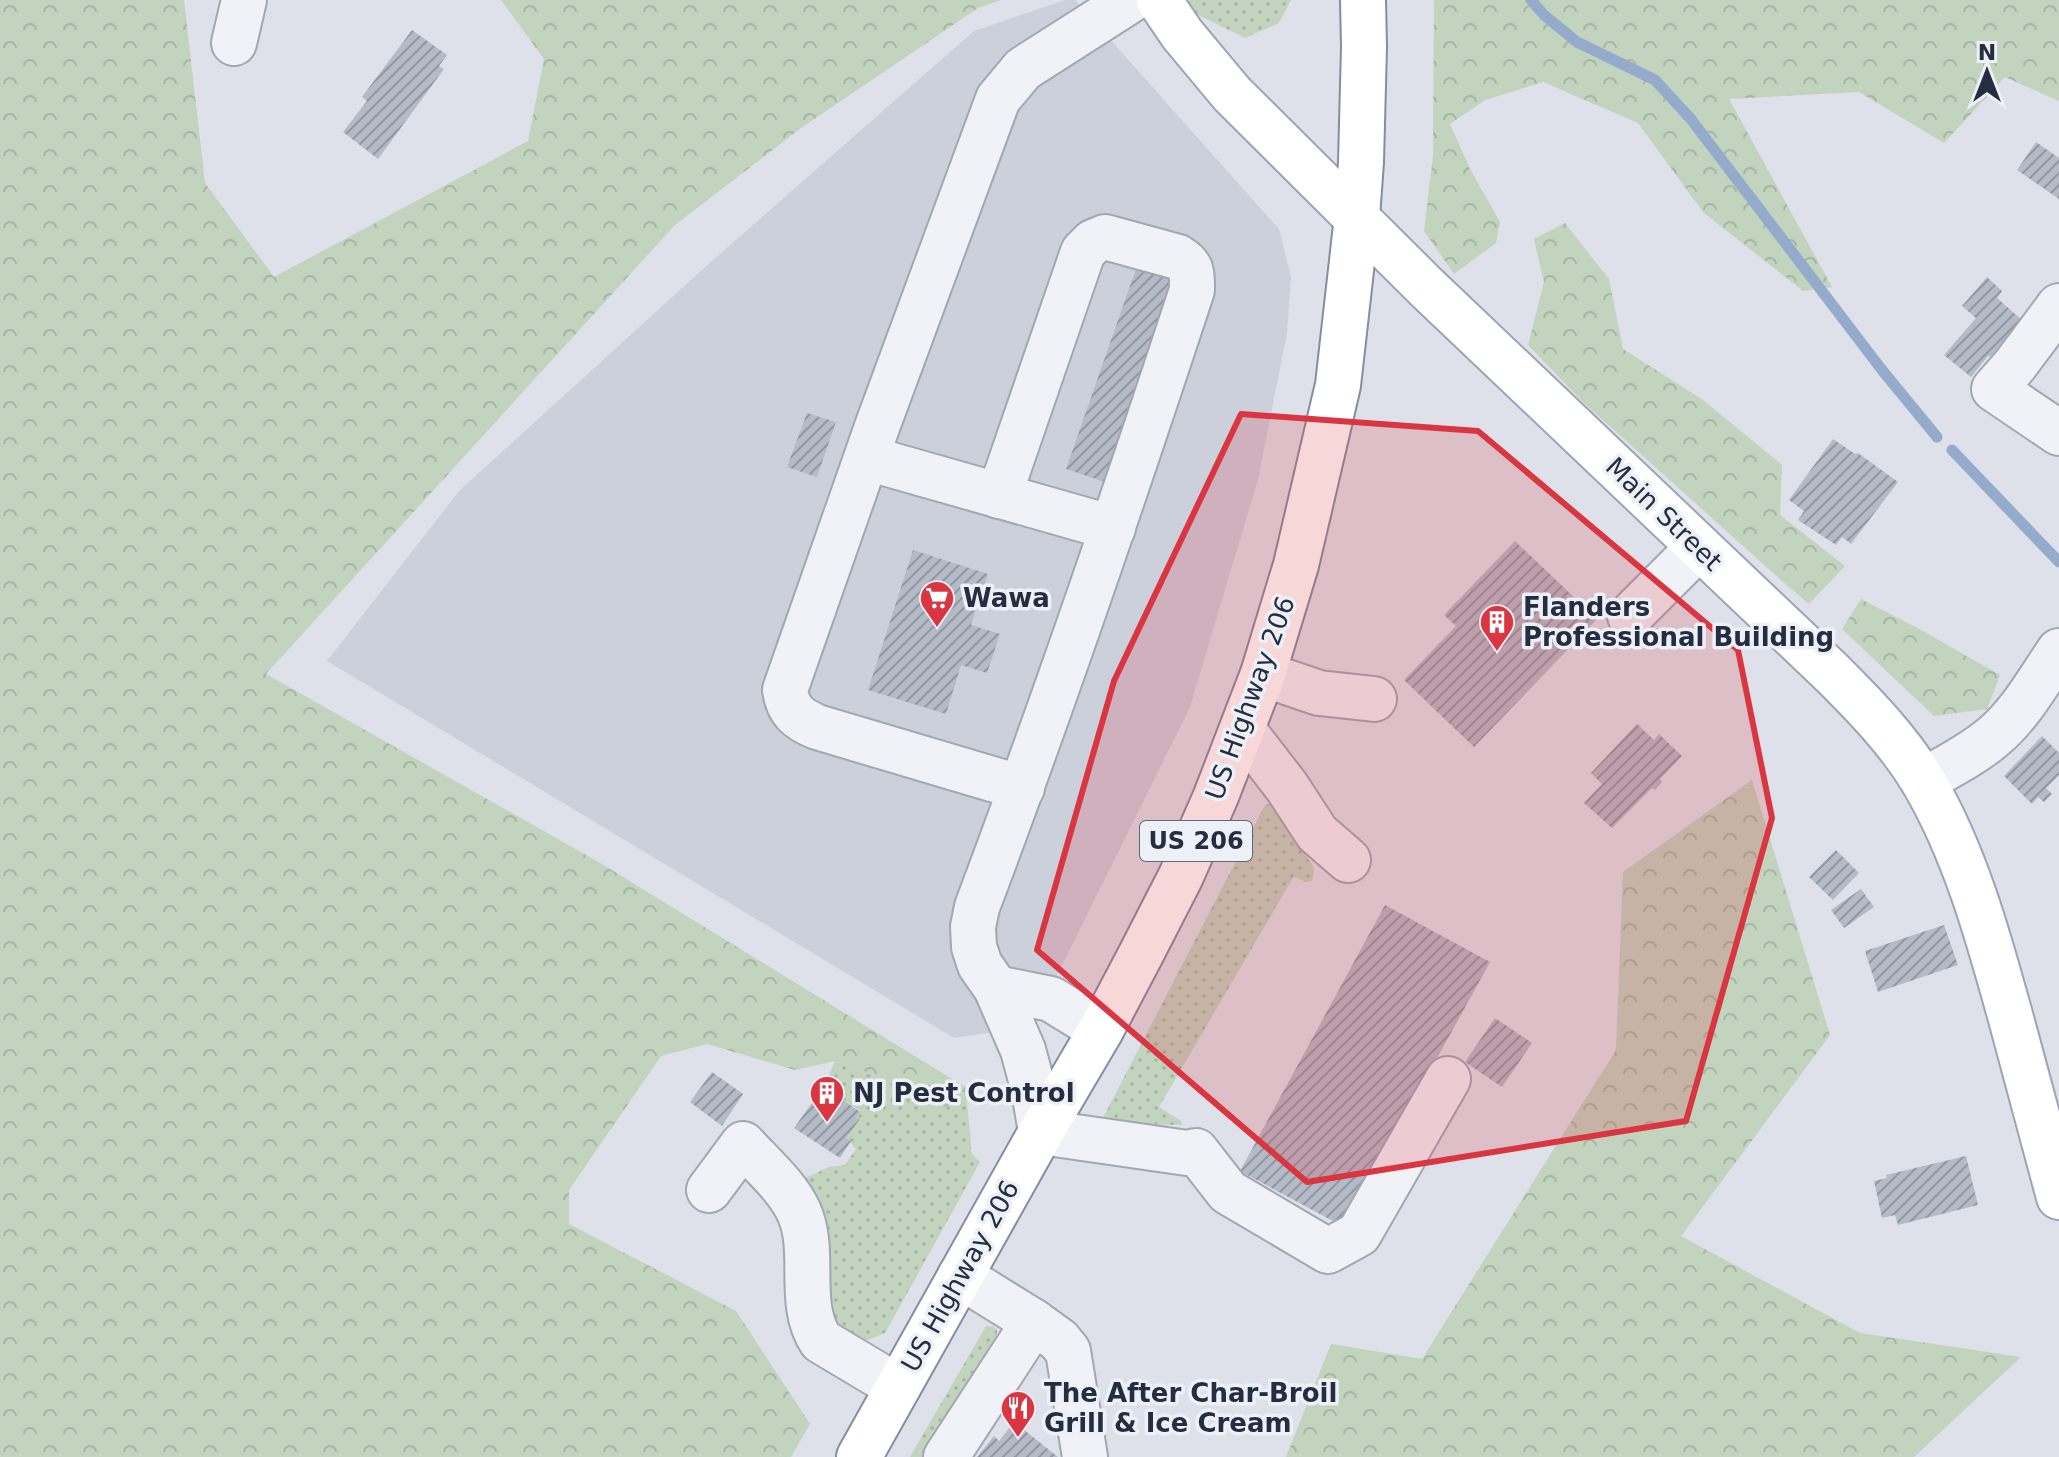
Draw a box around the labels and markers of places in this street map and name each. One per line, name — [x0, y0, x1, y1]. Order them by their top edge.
supermarket icon: Wawa — [918, 579, 956, 629]
place label: Wawa — [963, 583, 1050, 613]
place label: Flanders Professional Building — [1523, 592, 1834, 652]
building icon: Flanders Professional Building — [1478, 603, 1516, 653]
building icon: NJ Pest Control — [808, 1074, 846, 1124]
place label: NJ Pest Control — [853, 1078, 1075, 1108]
place label: The After Char-Broil Grill & Ice Cream — [1044, 1378, 1337, 1438]
restaurant icon: The After Char-Broil Grill & Ice Cream — [999, 1389, 1037, 1439]

